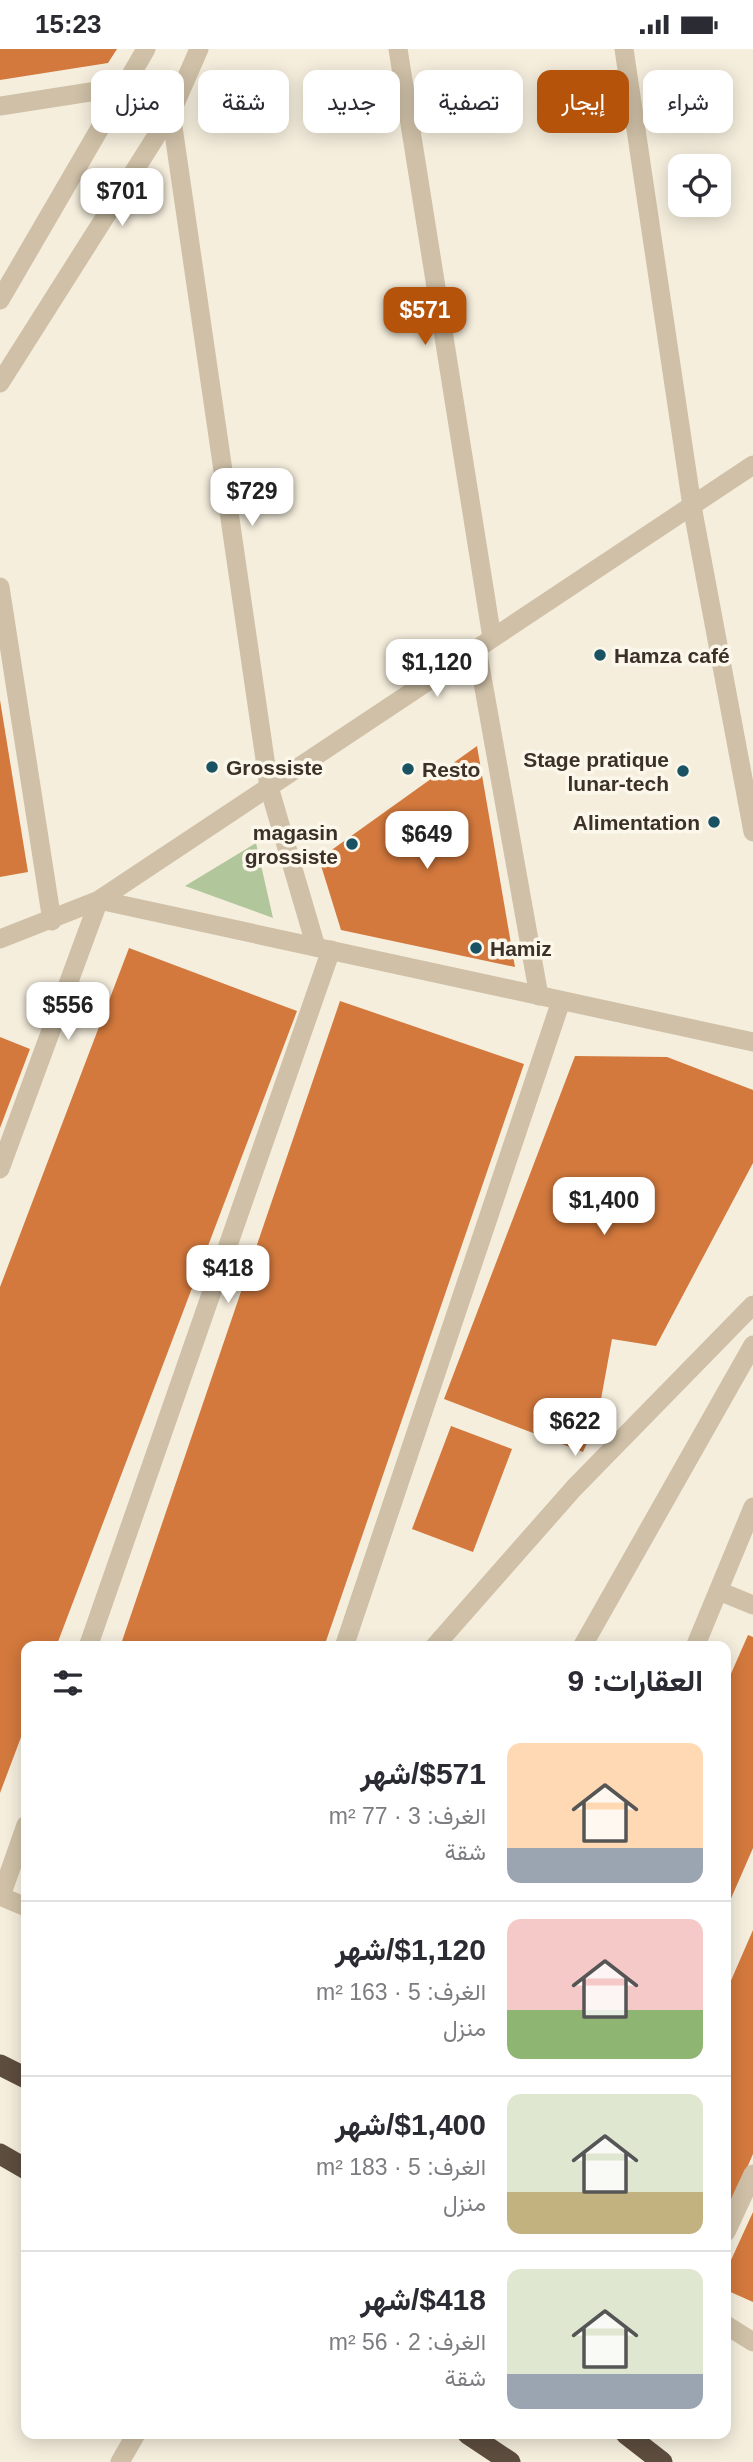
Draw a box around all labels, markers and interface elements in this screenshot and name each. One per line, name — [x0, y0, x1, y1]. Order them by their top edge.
text: 15:23 — [35, 9, 102, 39]
chip: منزل — [91, 70, 184, 133]
chip: شقة — [198, 70, 289, 133]
chip: جديد — [303, 70, 400, 133]
chip: تصفية — [414, 70, 523, 133]
chip: إيجار — [537, 70, 629, 133]
chip: شراء — [643, 70, 733, 133]
map controls — [668, 154, 731, 217]
button: locate — [668, 154, 731, 217]
pin: $701 — [81, 169, 163, 228]
text: $701 — [96, 178, 148, 204]
pin: $571 — [384, 287, 466, 347]
text: $571 — [399, 297, 451, 323]
pin: $729 — [211, 469, 293, 528]
text: $729 — [226, 478, 278, 504]
pin: $1,120 — [380, 639, 494, 699]
place label: Hamza café — [614, 644, 730, 667]
marker: Hamza café — [592, 647, 608, 663]
text: $1,120 — [402, 649, 472, 675]
place label: Stage pratique lunar-tech — [523, 748, 669, 795]
place label: Grossiste — [226, 756, 323, 779]
place label: Resto — [422, 758, 480, 781]
marker: Grossiste — [204, 759, 220, 775]
marker: Resto — [400, 761, 416, 777]
marker: Stage pratique lunar-tech — [675, 763, 691, 779]
pin: $649 — [386, 811, 468, 871]
place label: Alimentation — [573, 811, 700, 834]
marker: Alimentation — [706, 814, 722, 830]
place label: magasin grossiste — [245, 821, 338, 868]
text: $649 — [401, 821, 453, 847]
marker: magasin grossiste — [344, 836, 360, 852]
place label: Hamiz — [490, 937, 552, 960]
marker: Hamiz — [468, 940, 484, 956]
pin: $556 — [27, 983, 109, 1042]
text: $556 — [42, 992, 94, 1018]
pin: $1,400 — [547, 1177, 661, 1237]
text: $1,400 — [569, 1187, 639, 1213]
pin: $418 — [187, 1245, 269, 1305]
text: $418 — [202, 1255, 254, 1281]
pin: $622 — [534, 1399, 616, 1458]
text: $622 — [549, 1408, 601, 1434]
icon: filters — [49, 1664, 87, 1702]
text: العقارات: 9 — [567, 1664, 703, 1697]
text: $571/شهر — [360, 1757, 486, 1790]
icon: home — [563, 1771, 647, 1855]
text: الغرف: 3 · 77 m² — [329, 1803, 486, 1829]
text: شقة — [444, 1839, 486, 1865]
text: $1,120/شهر — [335, 1933, 486, 1966]
icon: home — [563, 1947, 647, 2031]
text: الغرف: 5 · 163 m² — [316, 1979, 486, 2005]
text: منزل — [443, 2015, 486, 2041]
text: $1,400/شهر — [335, 2108, 486, 2141]
icon: home — [563, 2122, 647, 2206]
text: الغرف: 5 · 183 m² — [316, 2154, 486, 2180]
text: منزل — [443, 2190, 486, 2216]
text: $418/شهر — [360, 2283, 486, 2316]
icon: home — [563, 2297, 647, 2381]
text: الغرف: 2 · 56 m² — [329, 2329, 486, 2355]
text: شقة — [444, 2365, 486, 2391]

